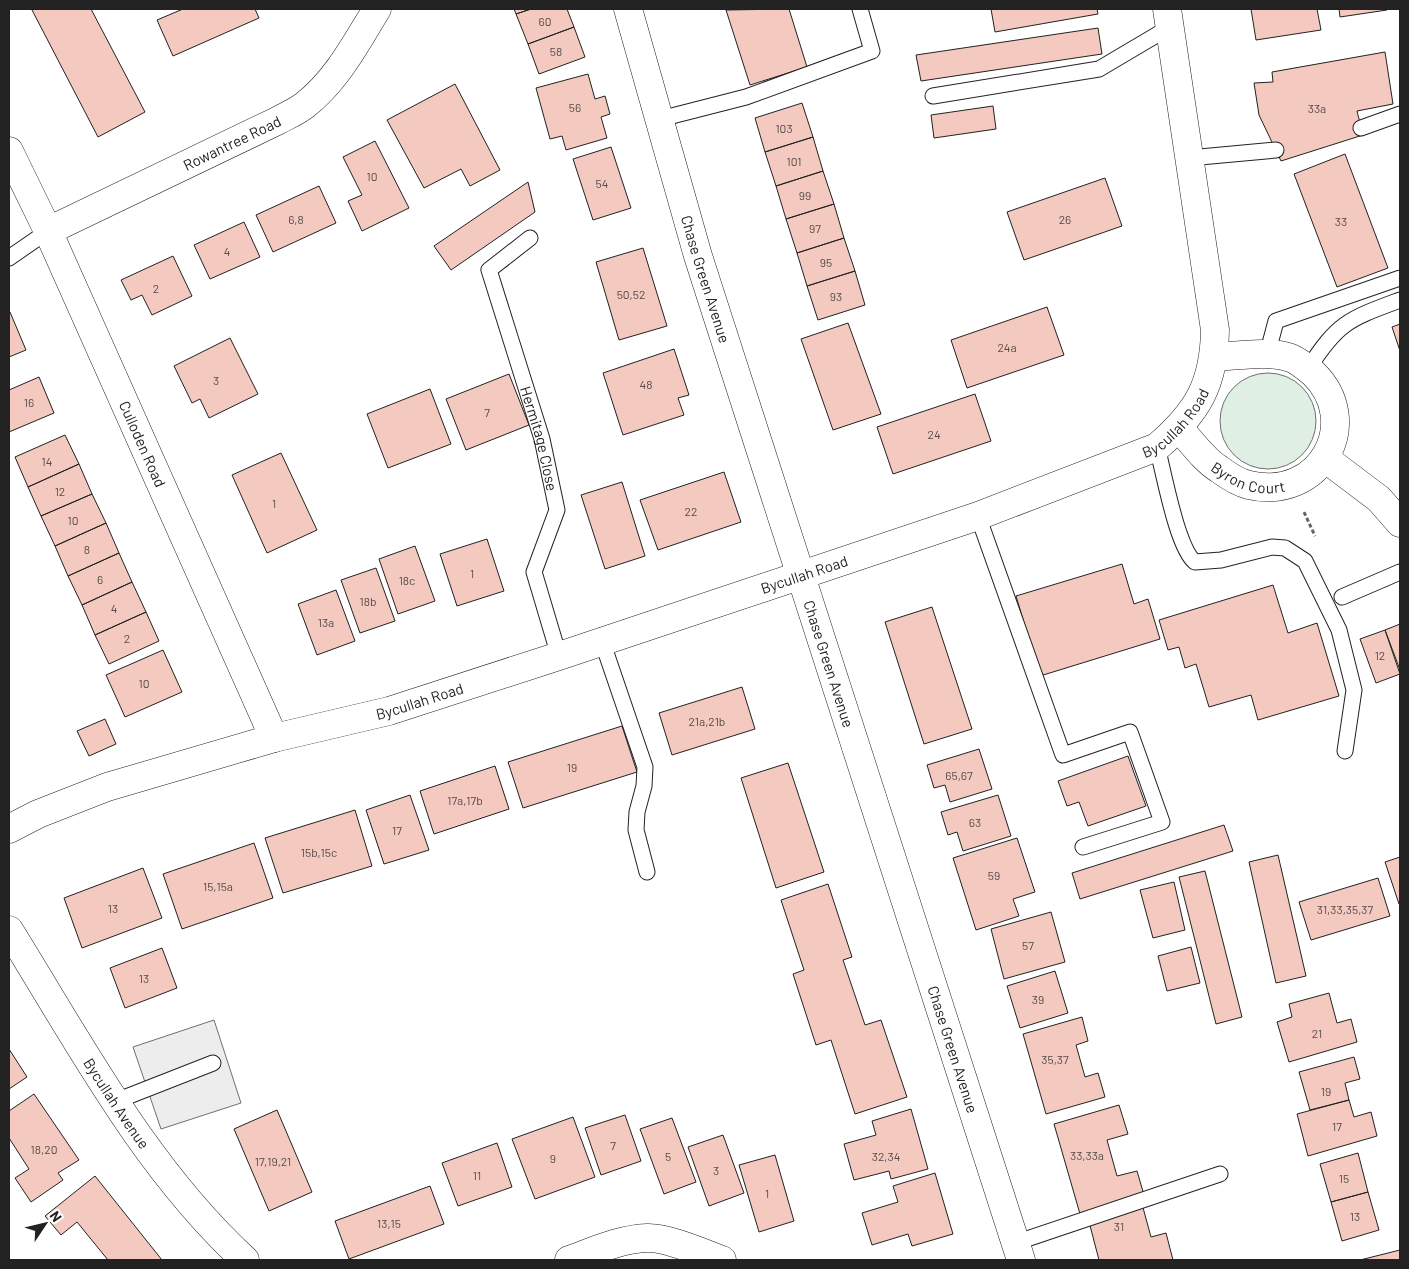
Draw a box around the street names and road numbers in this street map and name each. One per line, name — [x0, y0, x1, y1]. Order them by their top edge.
street label: Rowantree Road — [180, 111, 284, 174]
street label: Chase Green Avenue — [678, 213, 734, 345]
street label: Hermitage Close — [517, 384, 562, 492]
street label: Bycullah Road — [1139, 385, 1212, 461]
street label: Culloden Road — [116, 398, 170, 490]
street label: Byron Court — [1208, 458, 1287, 496]
street label: Bycullah Road — [758, 551, 850, 597]
street label: Chase Green Avenue — [800, 598, 858, 730]
street label: Bycullah Road — [374, 679, 465, 723]
street label: Chase Green Avenue — [924, 983, 982, 1115]
street label: Bycullah Avenue — [80, 1054, 154, 1152]

